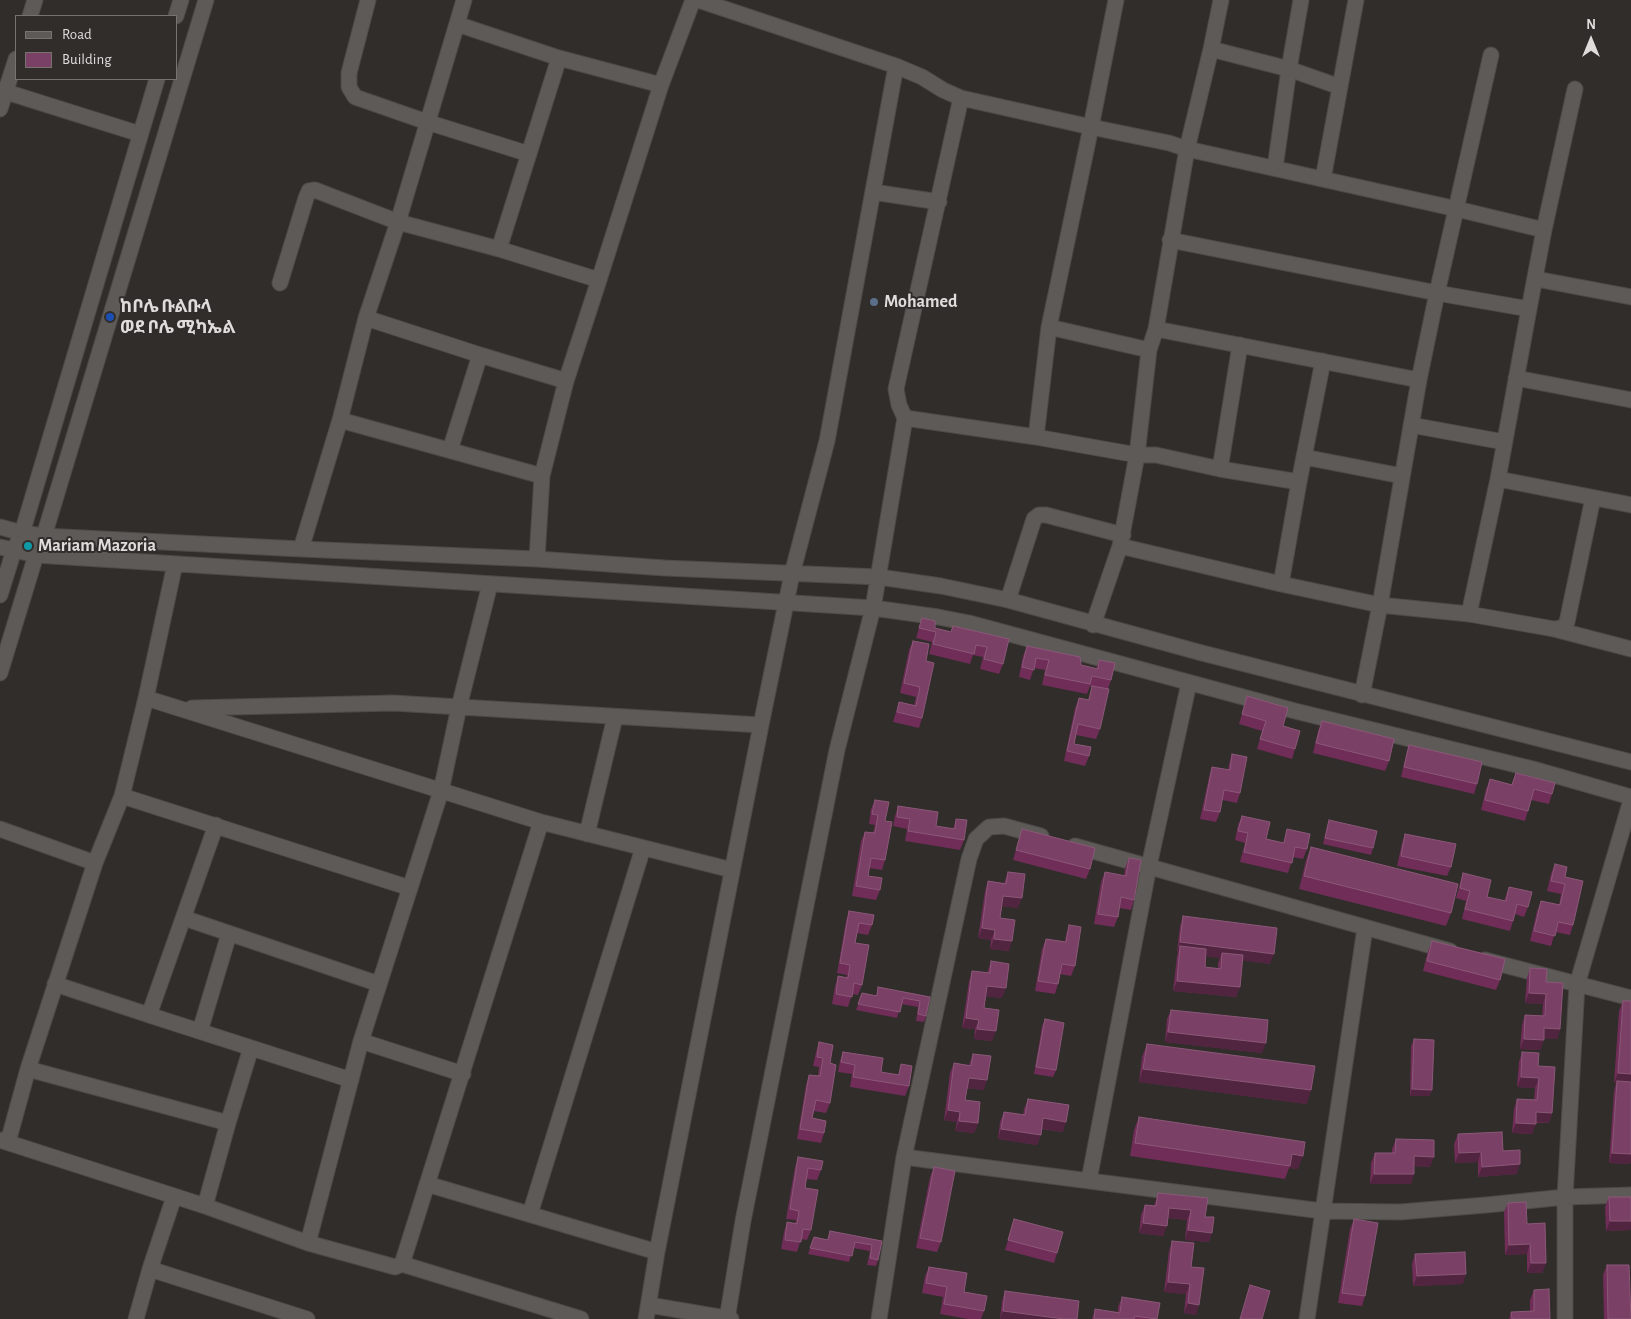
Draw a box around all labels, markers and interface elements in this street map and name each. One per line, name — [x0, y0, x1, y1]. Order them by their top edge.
legend — [15, 15, 178, 80]
north arrow — [1566, 15, 1616, 65]
text: N — [1586, 18, 1596, 32]
text: Road — [62, 27, 92, 42]
text: Building — [62, 52, 112, 67]
place label: Mohamed — [884, 291, 958, 313]
place label: ከቦሌ ቡልቡላ ወደ ቦሌ ሚካኤል — [120, 296, 236, 338]
marker: Mohamed — [868, 296, 880, 308]
marker: ከቦሌ ቡልቡላ ወደ ቦሌ ሚካኤል — [104, 311, 116, 323]
place label: Mariam Mazoria — [38, 535, 156, 557]
marker: Mariam Mazoria — [22, 540, 34, 552]

